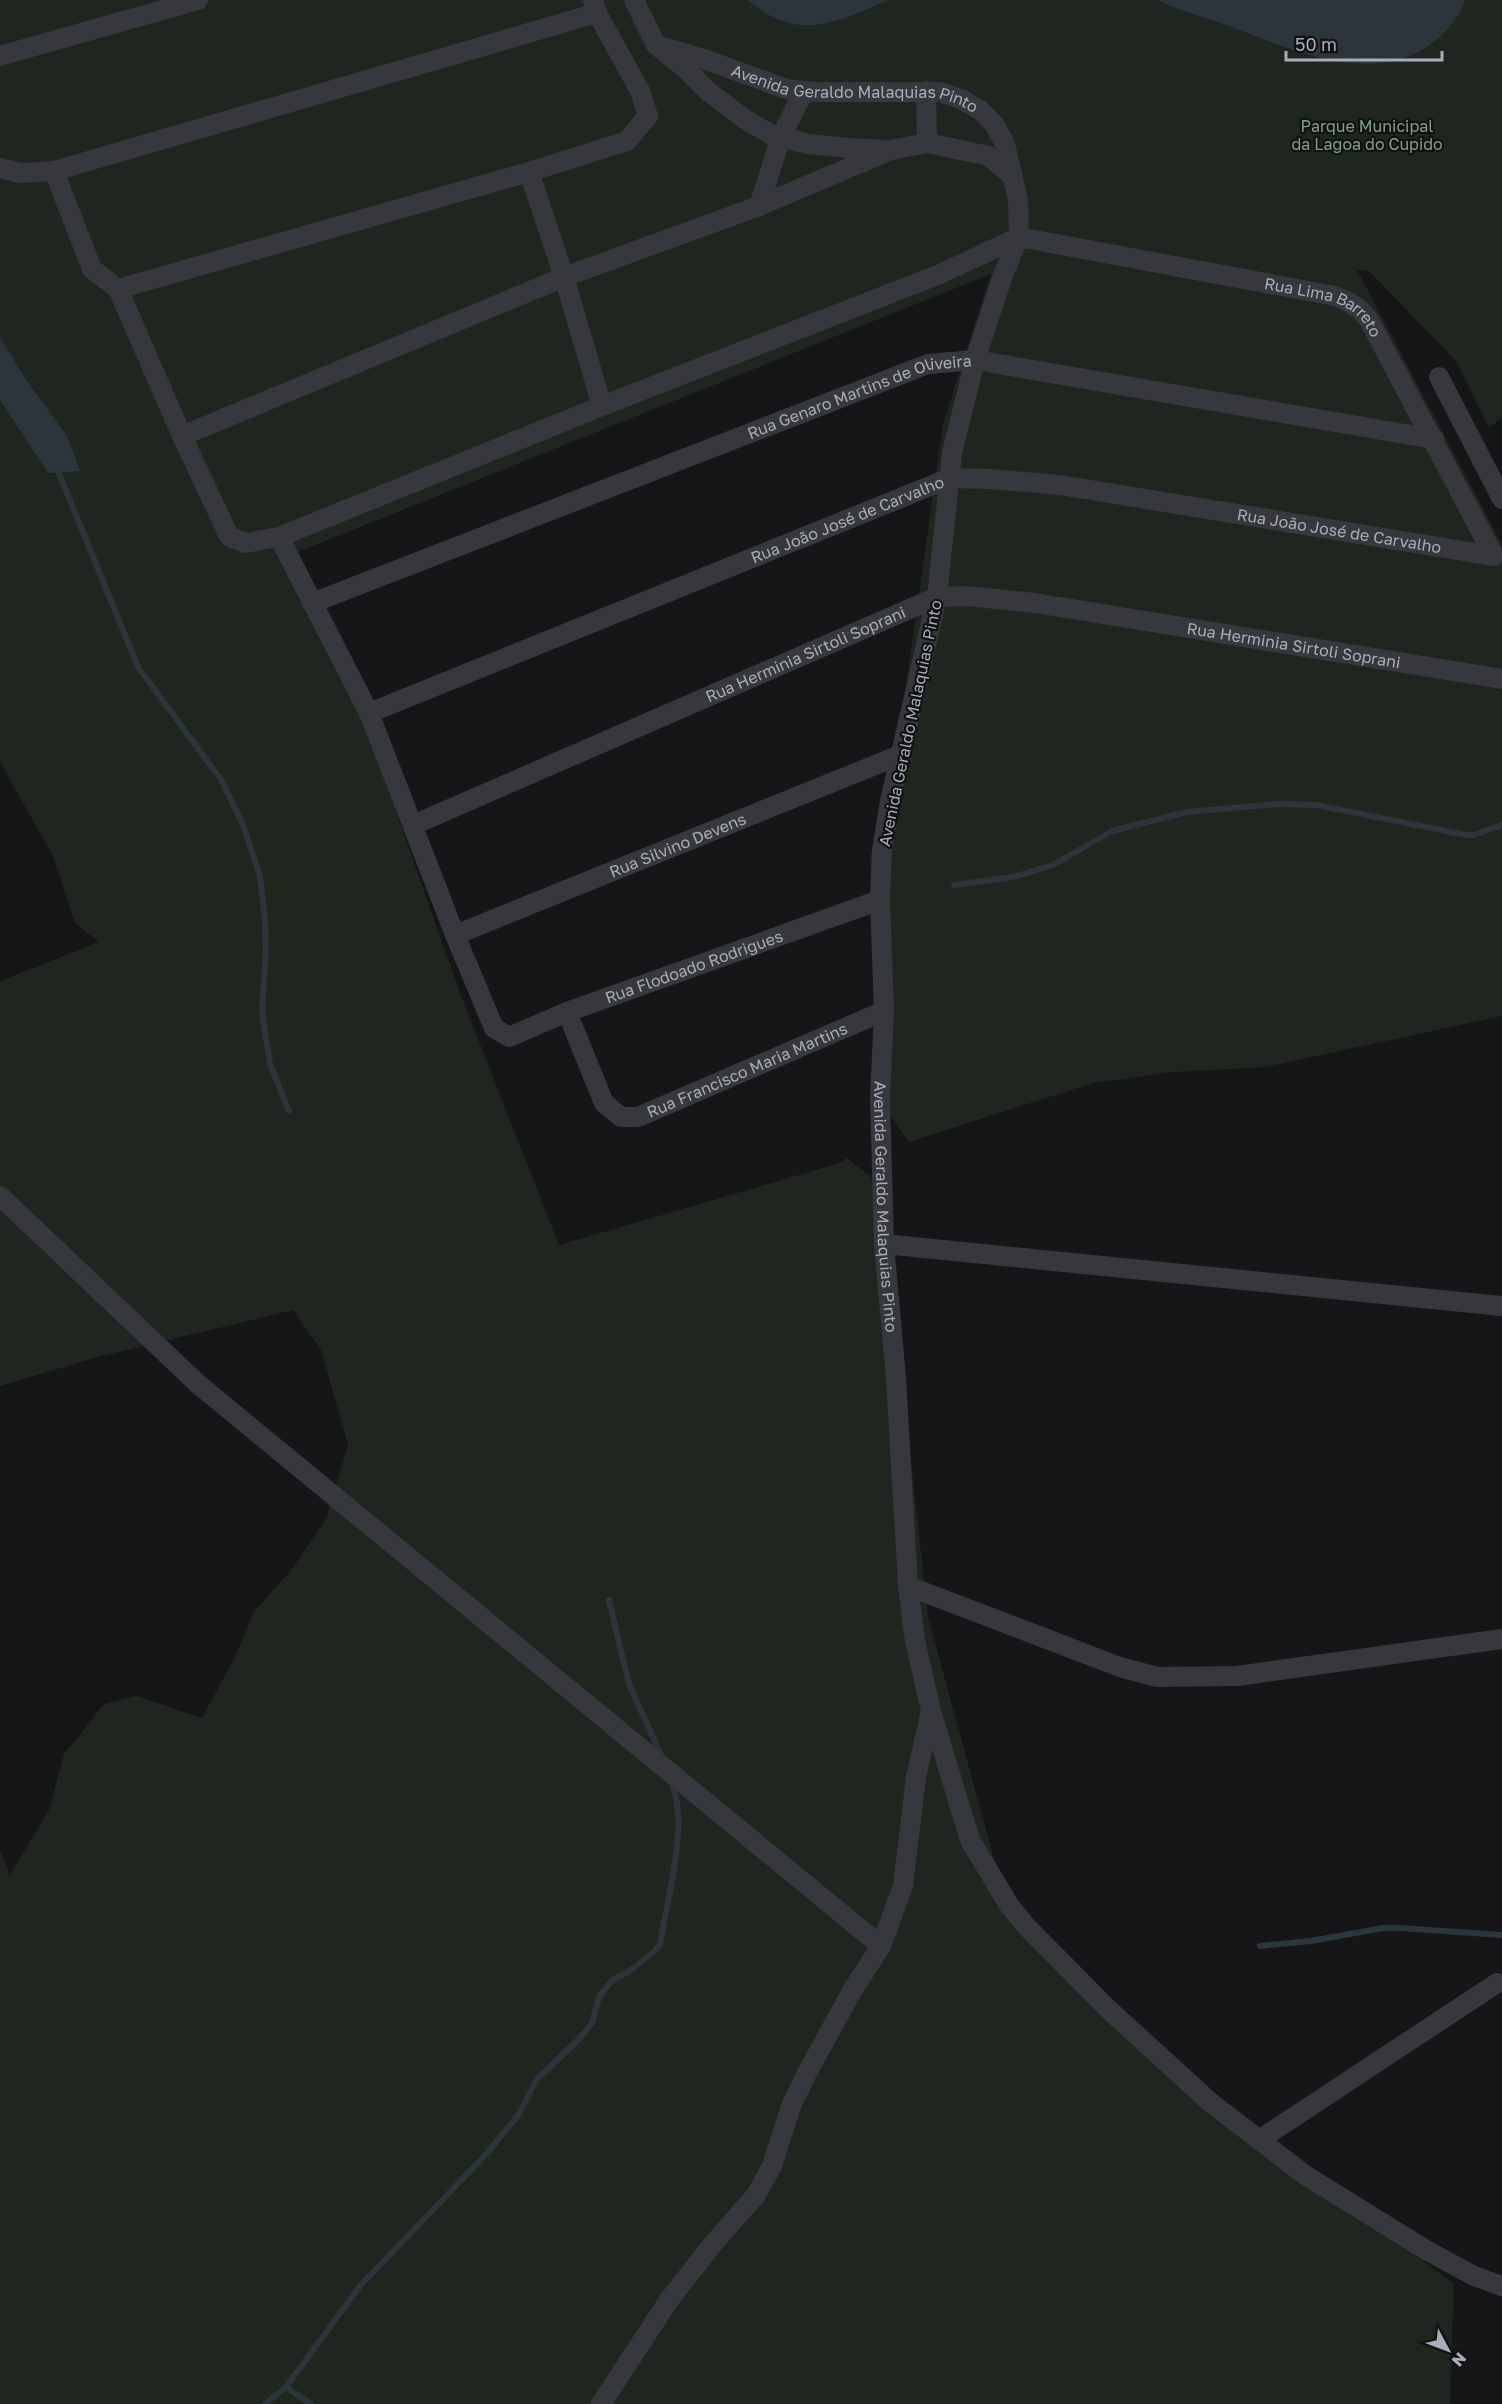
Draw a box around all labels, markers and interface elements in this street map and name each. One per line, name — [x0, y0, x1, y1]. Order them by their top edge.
scale bar — [1286, 24, 1442, 62]
text: 50 m — [1295, 33, 1337, 55]
street label: Avenida Geraldo Malaquias Pinto — [729, 60, 982, 117]
park label: Parque Municipal da Lagoa do Cupido — [1291, 116, 1443, 154]
street label: Rua Lima Barreto — [1263, 273, 1386, 340]
street label: Rua Genaro Martins de Oliveira — [744, 350, 972, 443]
street label: Rua João José de Carvalho — [748, 471, 947, 568]
street label: Rua João José de Carvalho — [1236, 504, 1443, 557]
street label: Avenida Geraldo Malaquias Pinto — [874, 598, 946, 848]
street label: Rua Herminia Sirtoli Soprani — [702, 602, 909, 707]
street label: Rua Herminia Sirtoli Soprani — [1185, 618, 1402, 672]
street label: Rua Silvino Devens — [606, 808, 749, 882]
street label: Rua Flodoado Rodrigues — [602, 926, 785, 1008]
street label: Rua Francisco Maria Martins — [644, 1018, 850, 1122]
street label: Avenida Geraldo Malaquias Pinto — [870, 1081, 902, 1333]
north arrow — [1418, 2320, 1478, 2380]
text: N — [1448, 2349, 1471, 2371]

